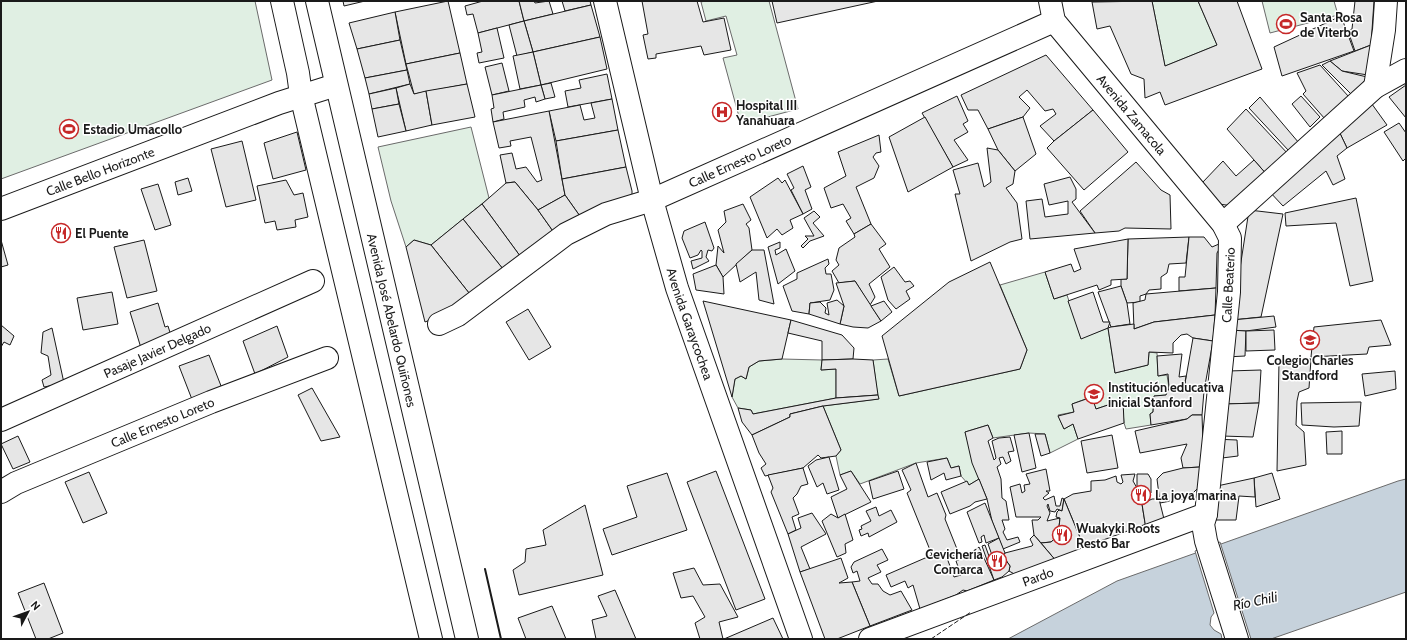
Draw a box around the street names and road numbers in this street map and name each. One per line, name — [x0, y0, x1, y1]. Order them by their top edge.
street label: Avenida Zamacola — [1094, 71, 1170, 159]
street label: Calle Ernesto Loreto — [686, 131, 794, 191]
street label: Calle Bello Horizonte — [44, 143, 157, 199]
street label: Avenida José Abelardo Quiñones — [364, 232, 420, 409]
street label: Calle Beaterio — [1218, 247, 1238, 323]
street label: Avenida Garaycochea — [664, 266, 717, 383]
street label: Pasaje Javier Delgado — [101, 320, 213, 381]
street label: Calle Ernesto Loreto — [108, 394, 217, 451]
street label: Pardo — [1020, 564, 1055, 590]

